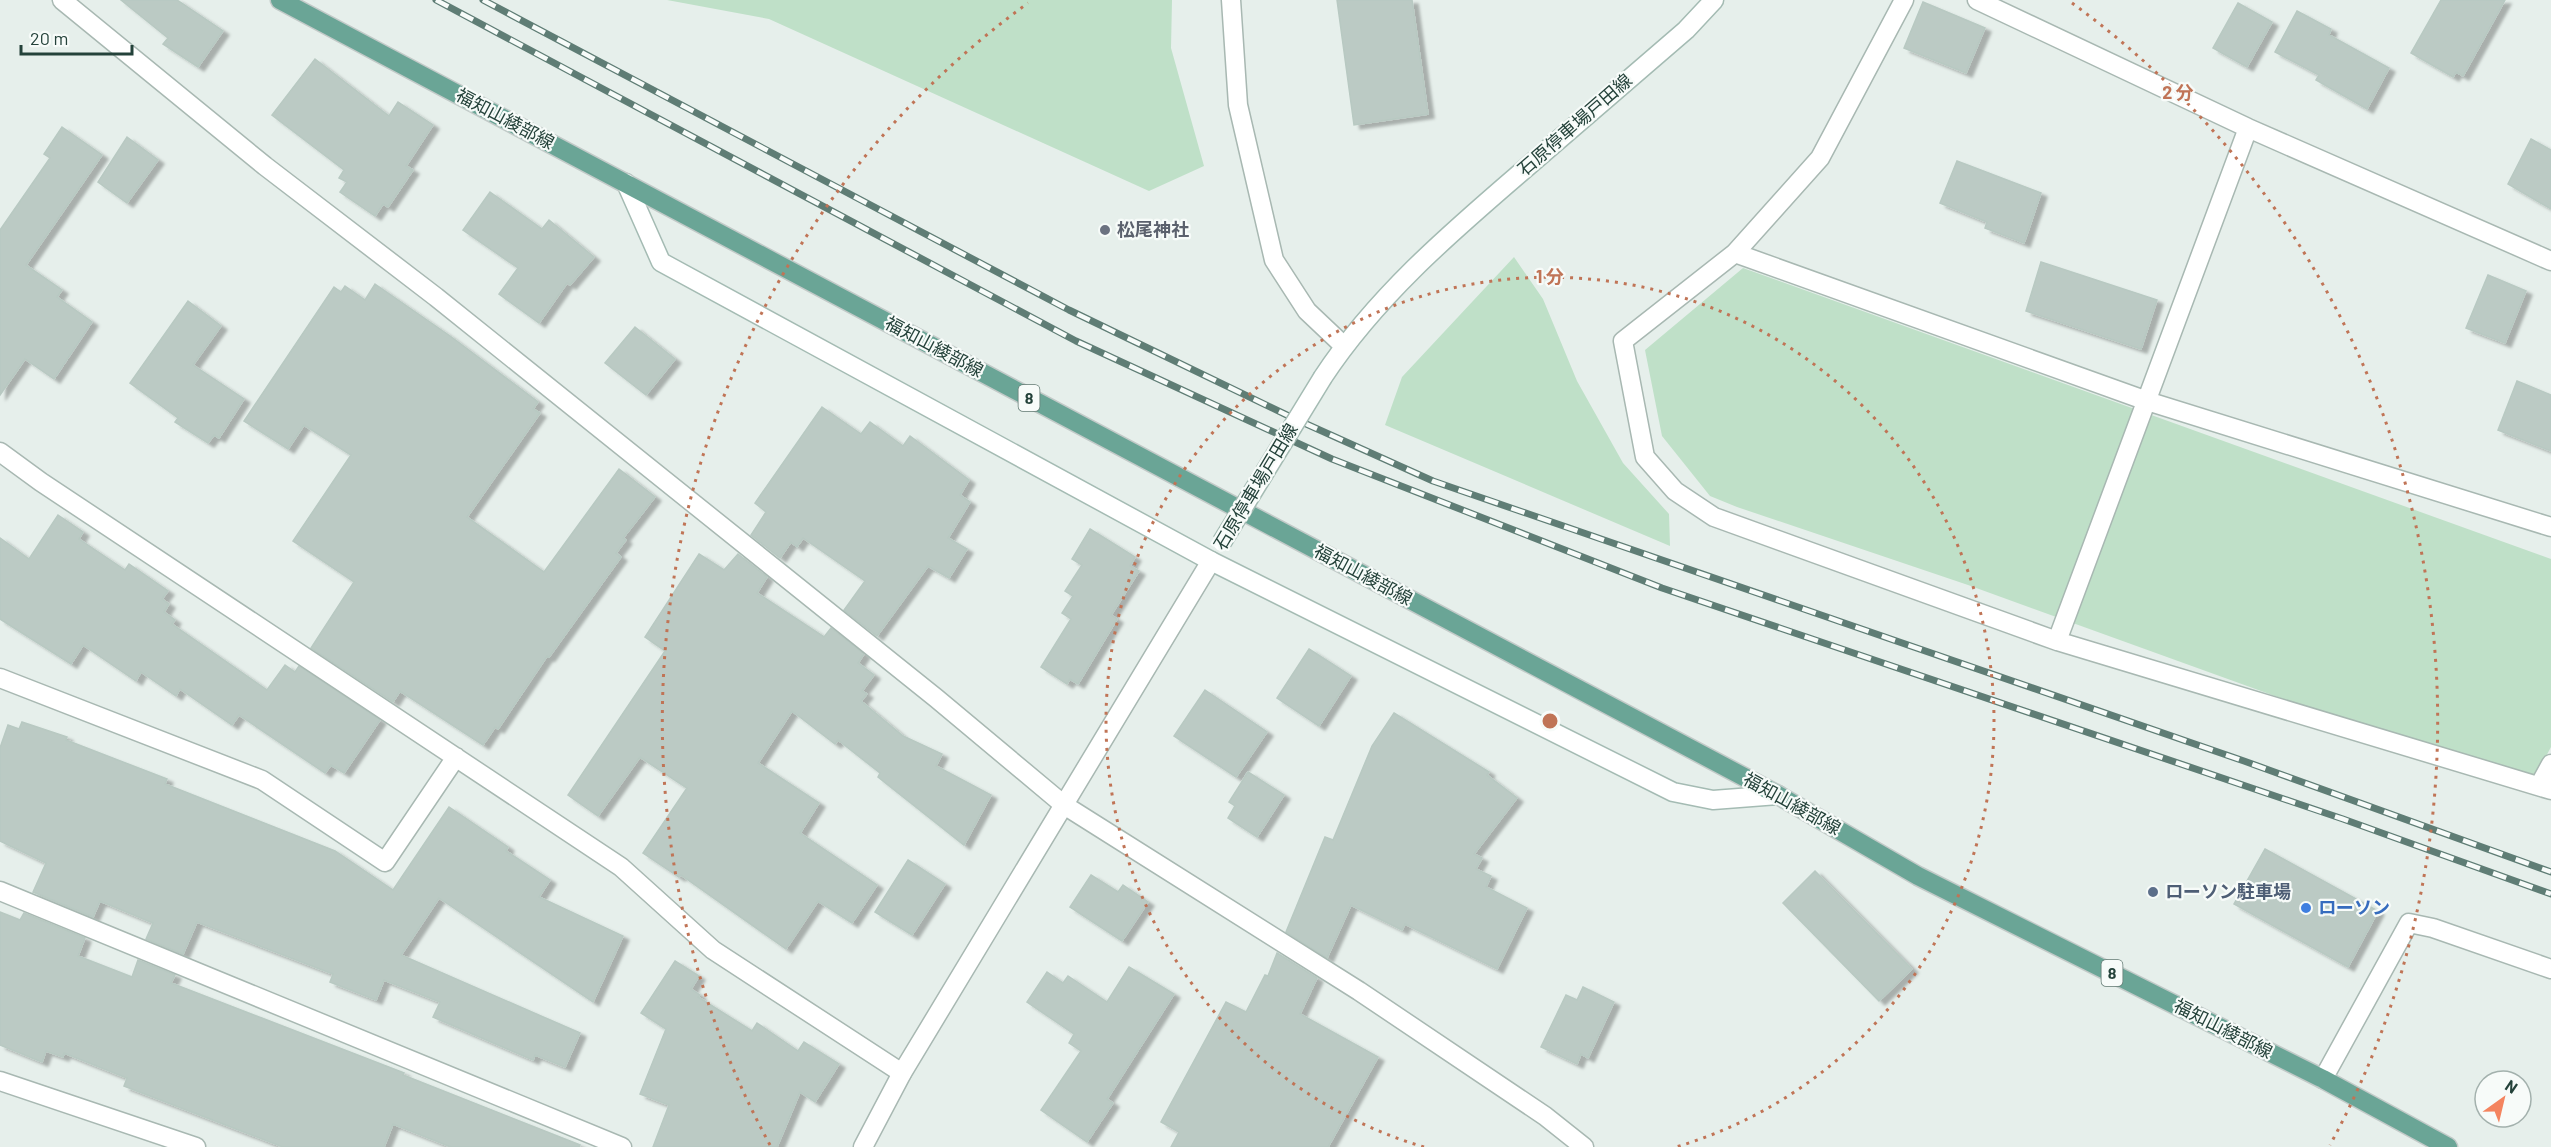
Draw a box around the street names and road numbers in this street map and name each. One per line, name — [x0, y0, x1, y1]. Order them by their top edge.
street label: 石原停車場戸田線 — [1513, 69, 1636, 180]
street label: 福知山綾部線 — [453, 83, 558, 153]
street label: 福知山綾部線 — [882, 311, 987, 381]
road number: 8 — [1018, 385, 1040, 411]
street label: 石原停車場戸田線 — [1209, 419, 1302, 554]
street label: 福知山綾部線 — [1311, 539, 1416, 609]
street label: 福知山綾部線 — [1740, 767, 1845, 839]
road number: 8 — [2102, 960, 2122, 986]
street label: 福知山綾部線 — [2170, 994, 2277, 1062]

